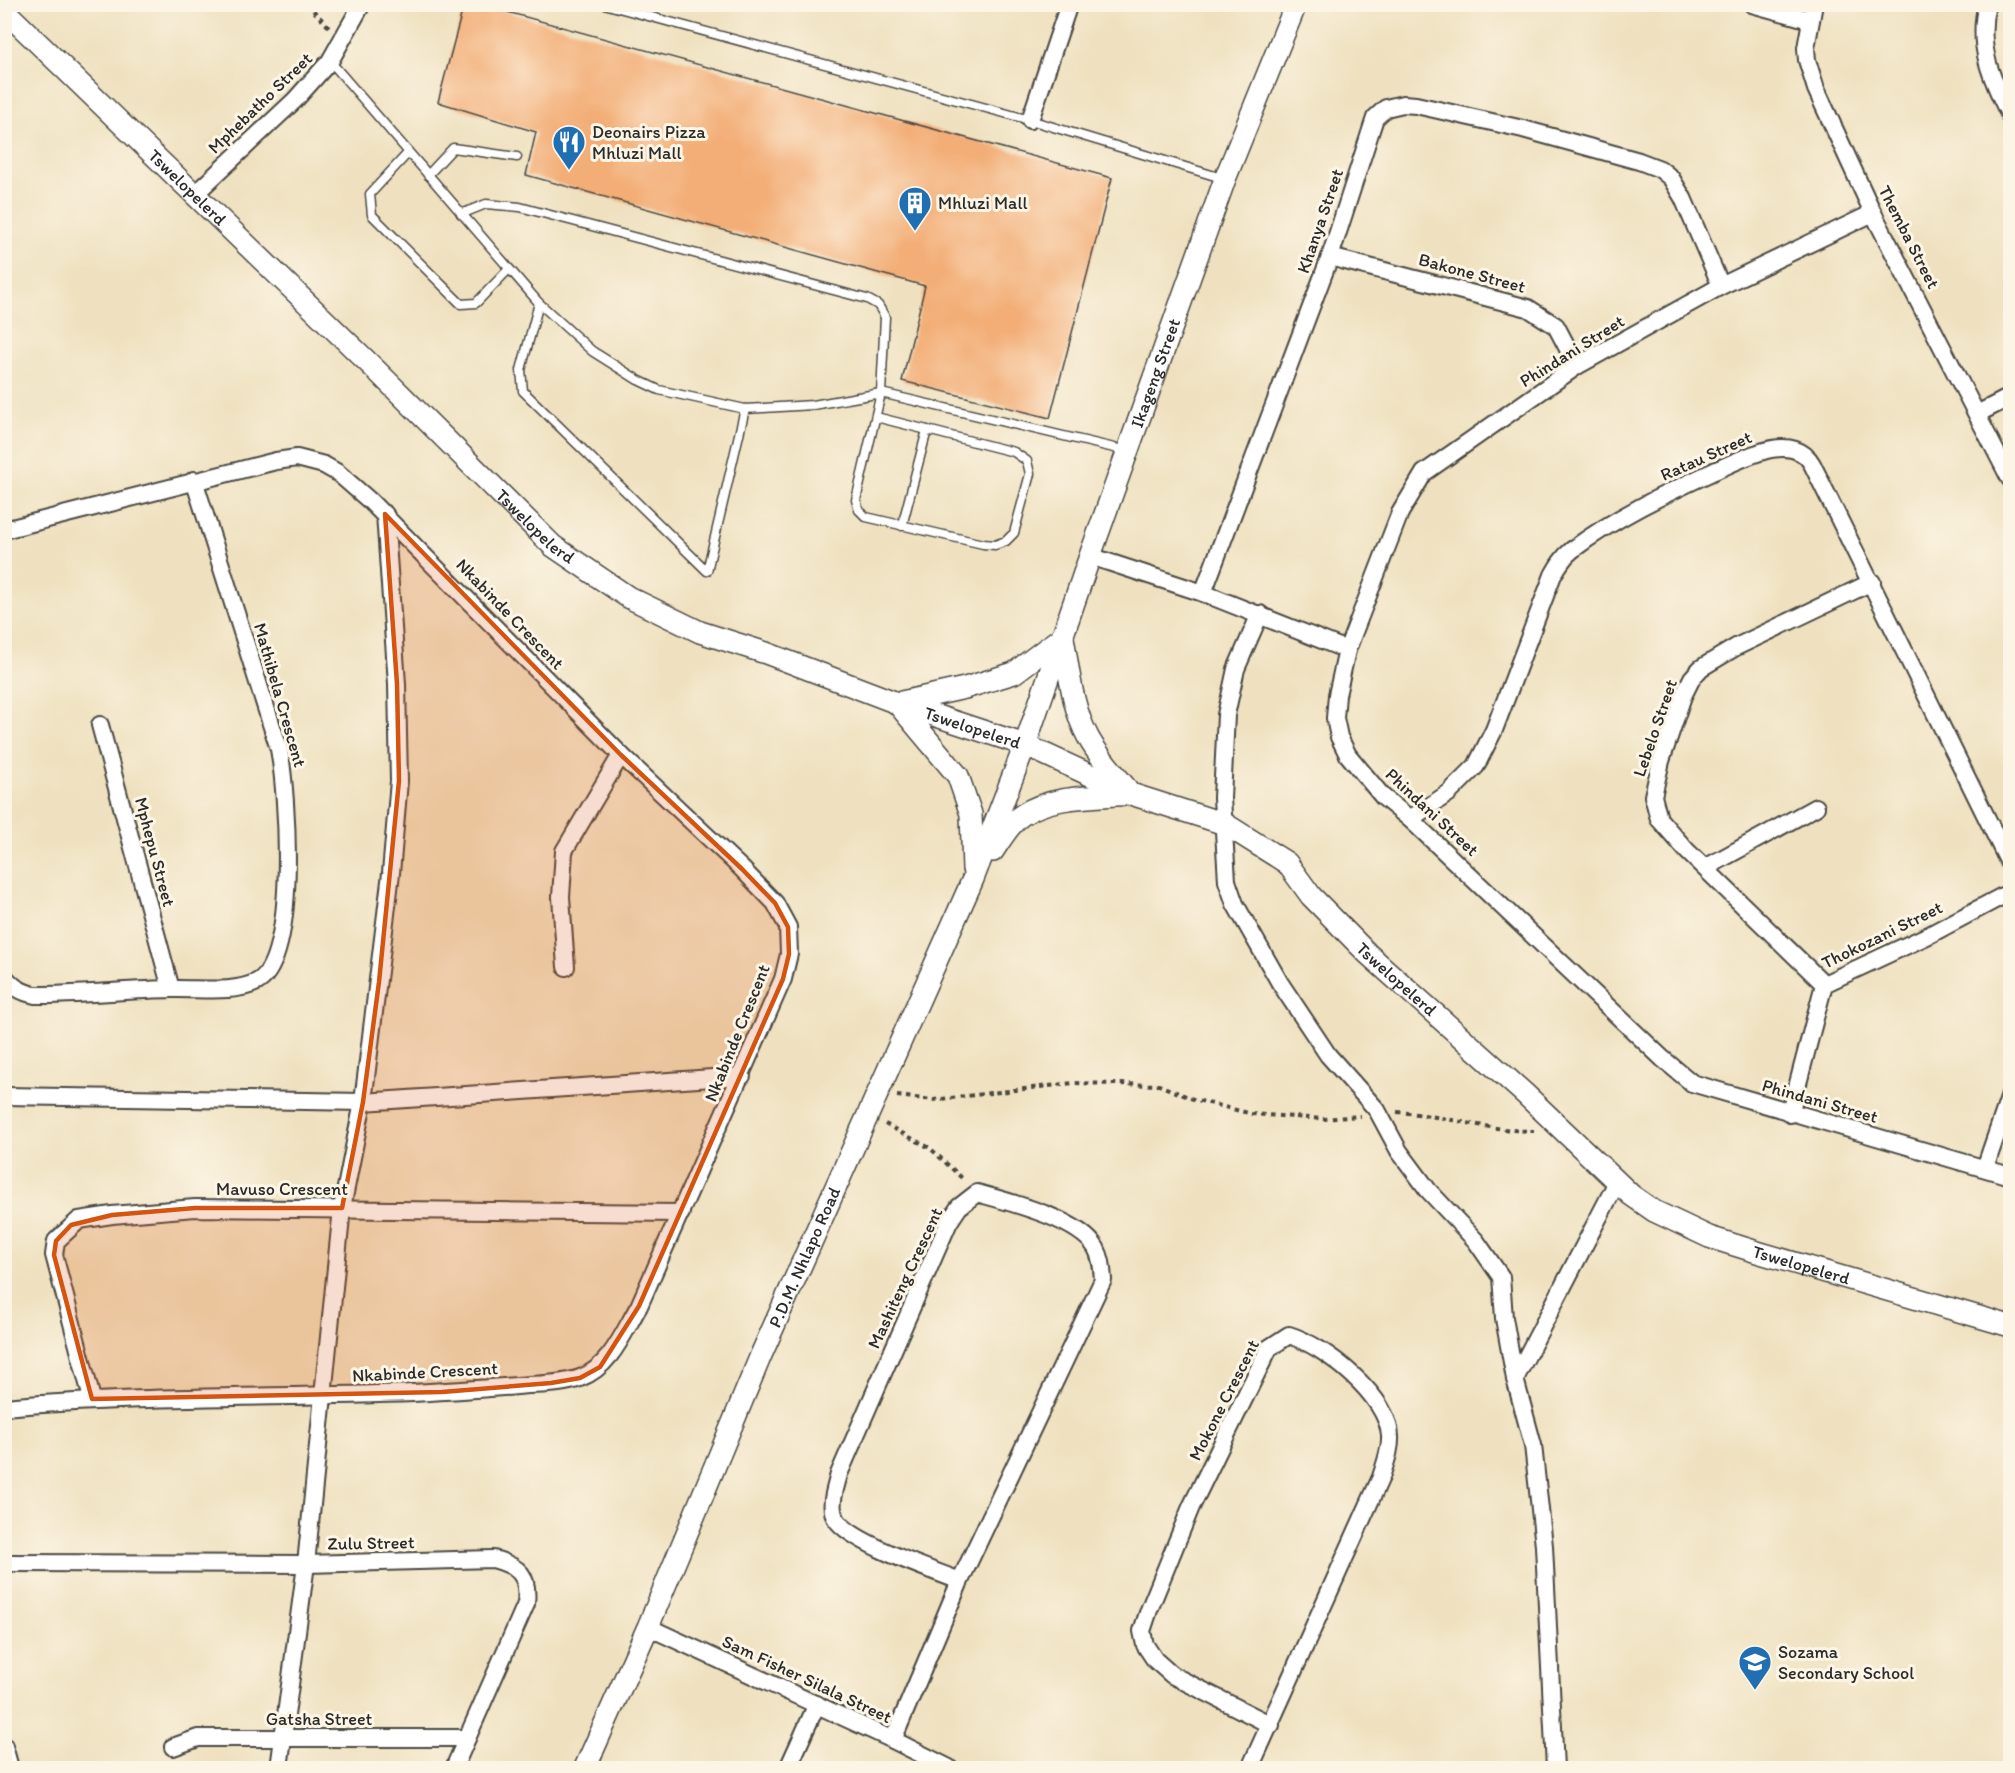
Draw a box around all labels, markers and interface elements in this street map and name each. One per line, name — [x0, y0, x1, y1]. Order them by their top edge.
street label: Mphebatho Street — [203, 47, 317, 158]
place label: Deonairs Pizza Mhluzi Mall — [592, 121, 706, 164]
restaurant icon: Deonairs Pizza Mhluzi Mall — [551, 124, 587, 171]
street label: Tswelopelerd — [143, 144, 231, 230]
street label: Khanya Street — [1292, 166, 1348, 276]
street label: Themba Street — [1874, 182, 1945, 292]
building icon: Mhluzi Mall — [897, 185, 933, 232]
place label: Mhluzi Mall — [938, 192, 1028, 214]
street label: Bakone Street — [1416, 248, 1528, 298]
street label: Phindani Street — [1515, 310, 1629, 392]
street label: Ikageng Street — [1126, 315, 1185, 431]
street label: Ratau Street — [1657, 426, 1755, 486]
street label: Tswelopelerd — [491, 484, 579, 569]
street label: Nkabinde Crescent — [451, 554, 569, 674]
street label: Mathibela Crescent — [249, 620, 311, 770]
street label: Lebelo Street — [1628, 676, 1682, 780]
street label: Tswelopelerd — [921, 702, 1024, 754]
street label: Phindani Street — [1381, 763, 1483, 861]
street label: Mphepu Street — [130, 795, 180, 909]
street label: Thokozani Street — [1818, 896, 1946, 974]
street label: Tswelopelerd — [1352, 938, 1441, 1021]
street label: Nkabinde Crescent — [699, 961, 775, 1105]
street label: Phindani Street — [1760, 1074, 1881, 1128]
street label: Mavuso Crescent — [216, 1178, 348, 1200]
street label: P.D.M. Nhlapo Road — [764, 1183, 845, 1331]
street label: Mashiteng Crescent — [863, 1204, 947, 1352]
street label: Tswelopelerd — [1750, 1240, 1853, 1290]
street label: Mokone Crescent — [1184, 1335, 1264, 1464]
street label: Nkabinde Crescent — [351, 1357, 499, 1387]
street label: Zulu Street — [327, 1531, 415, 1555]
street label: Sam Fisher Silala Street — [719, 1630, 896, 1728]
place label: Sozama Secondary School — [1778, 1641, 1914, 1684]
school or university icon: Sozama Secondary School — [1737, 1644, 1773, 1691]
street label: Gatsha Street — [266, 1708, 373, 1730]

